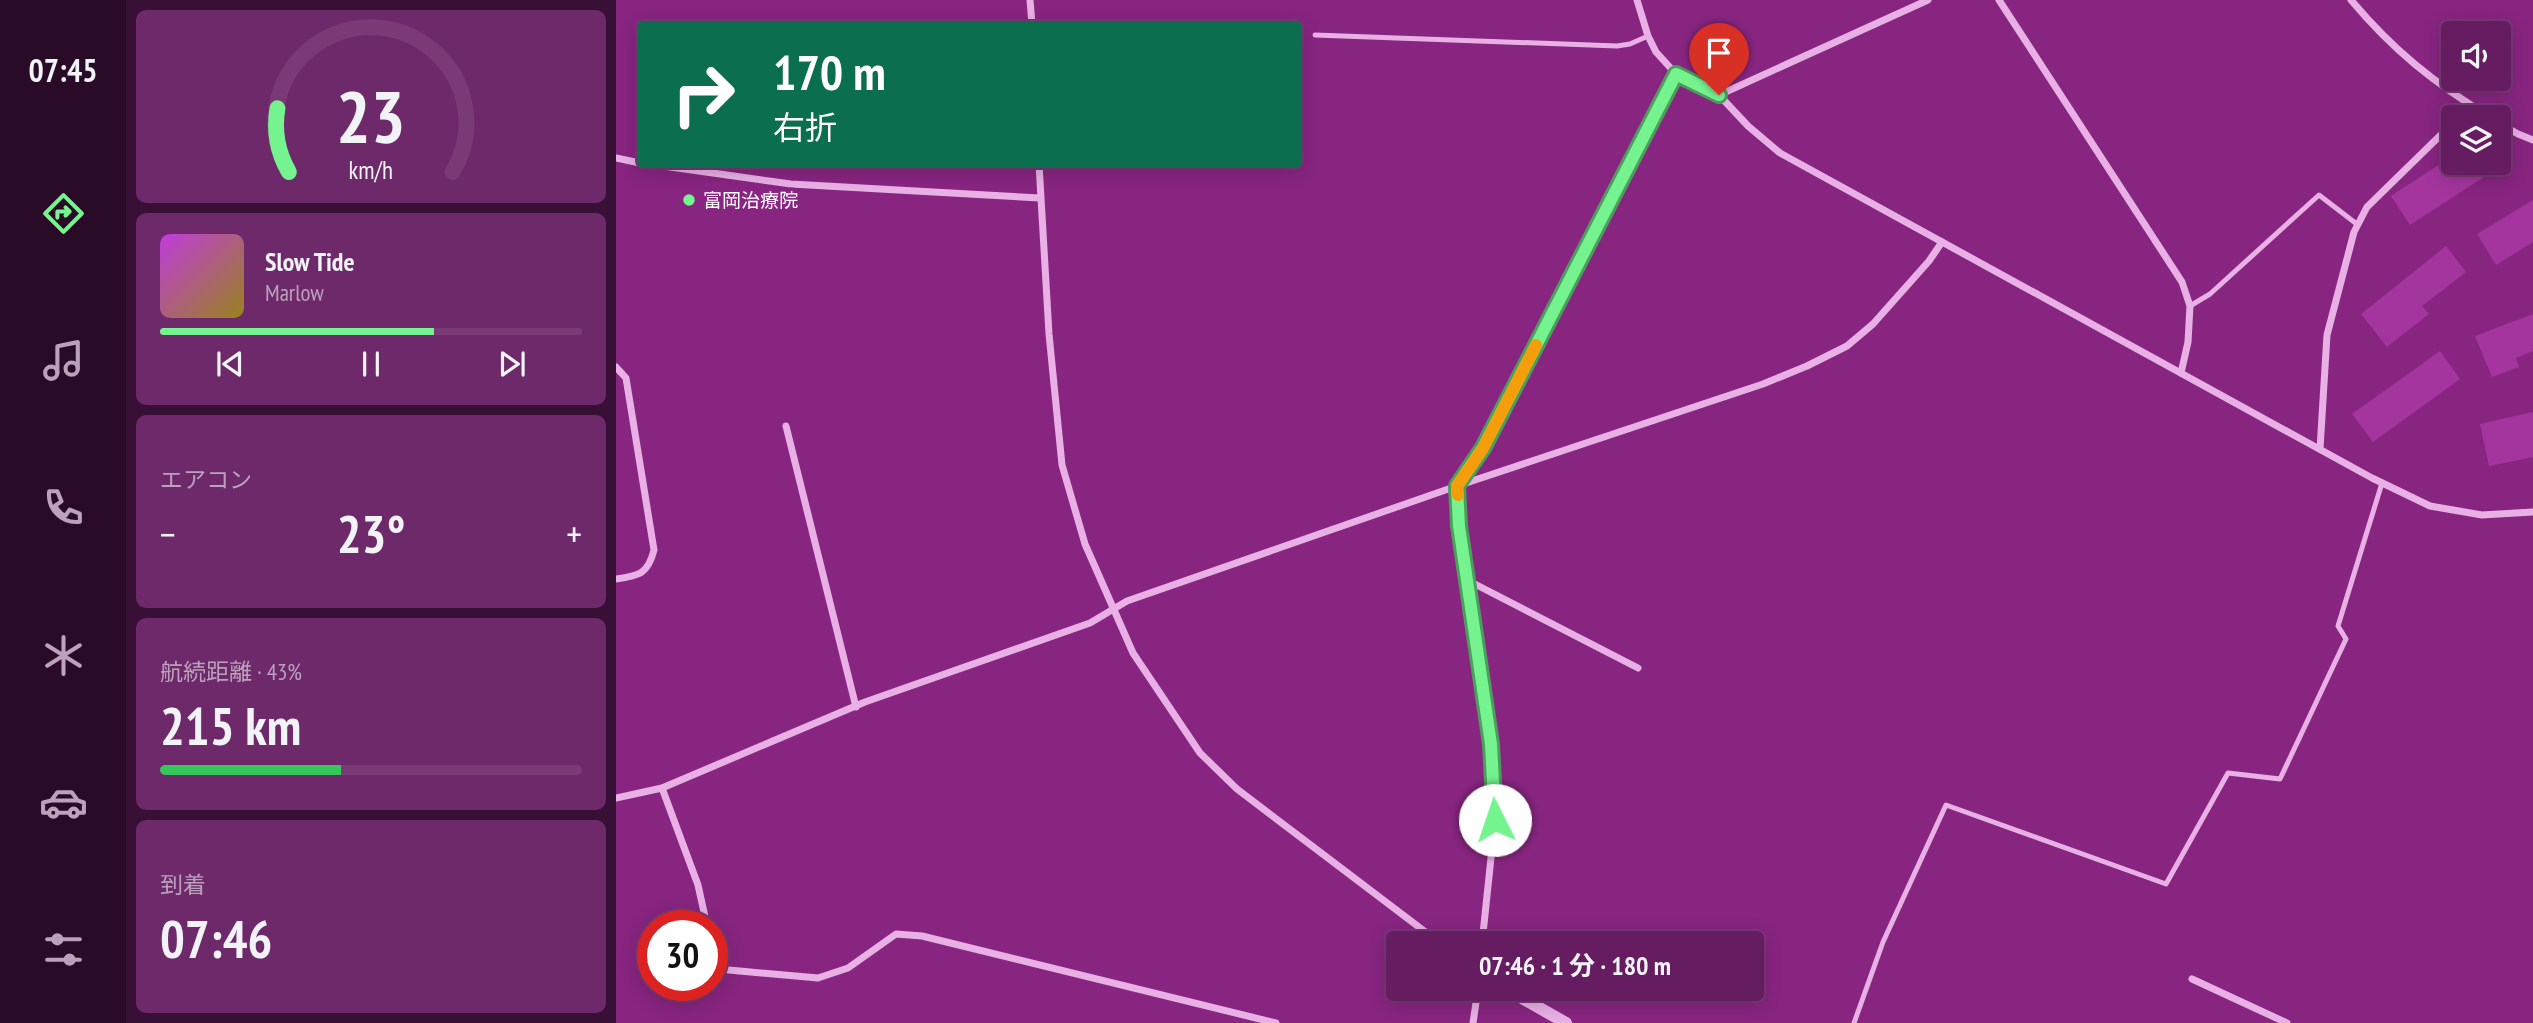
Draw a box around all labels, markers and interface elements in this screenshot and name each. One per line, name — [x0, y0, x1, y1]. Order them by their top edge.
map controls — [2441, 21, 2511, 175]
button: sound — [2441, 21, 2511, 91]
pin — [1689, 23, 1749, 95]
icon: arrive — [1700, 34, 1738, 72]
text: 170 m — [773, 40, 886, 104]
text: 07:45 — [28, 49, 98, 91]
icon: right — [658, 49, 749, 140]
text: 23 — [336, 69, 406, 163]
button: layers — [2441, 105, 2511, 175]
text: 右折 — [773, 106, 837, 148]
text: km/h — [349, 154, 393, 186]
place label: 富岡治療院 — [703, 188, 798, 212]
icon: directions — [39, 189, 88, 238]
marker: 富岡治療院 — [681, 192, 697, 208]
text: Slow Tide — [265, 245, 355, 278]
text: Marlow — [265, 278, 324, 307]
icon: music — [39, 336, 88, 385]
icon: previous — [211, 345, 249, 383]
icon: pause — [352, 345, 390, 383]
icon: next — [493, 345, 531, 383]
text: エアコン — [160, 465, 252, 494]
icon: phone — [39, 483, 88, 532]
text: 23° — [337, 500, 405, 567]
text: − — [160, 509, 176, 558]
text: + — [566, 509, 582, 558]
icon: climate — [39, 631, 88, 680]
text: 航続距離 · 43% — [160, 657, 302, 686]
text: 215 km — [160, 692, 301, 759]
icon: car — [39, 778, 88, 827]
position arrow — [1458, 783, 1532, 857]
text: 到着 — [160, 870, 206, 899]
text: 07:46 — [160, 905, 272, 972]
speed limit sign: 30 — [637, 910, 728, 1001]
icon: filters — [39, 925, 88, 974]
text: 07:46 · 1 分 · 180 m — [1479, 949, 1671, 982]

